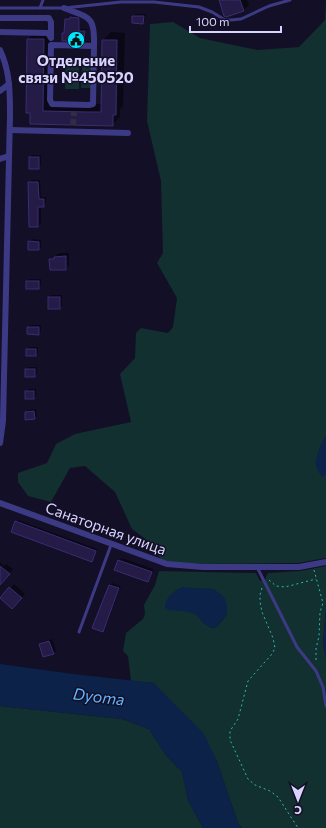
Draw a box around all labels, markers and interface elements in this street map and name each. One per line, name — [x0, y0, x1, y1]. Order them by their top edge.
scale bar — [190, 8, 281, 34]
text: 100 m — [196, 14, 230, 28]
public building icon: Отделение связи №450520 — [66, 30, 86, 50]
place label: Отделение связи №450520 — [18, 51, 134, 86]
street label: Санаторная улица — [43, 498, 169, 558]
water label: Dyoma — [72, 683, 126, 709]
north arrow — [278, 780, 318, 820]
text: С — [294, 804, 302, 817]

